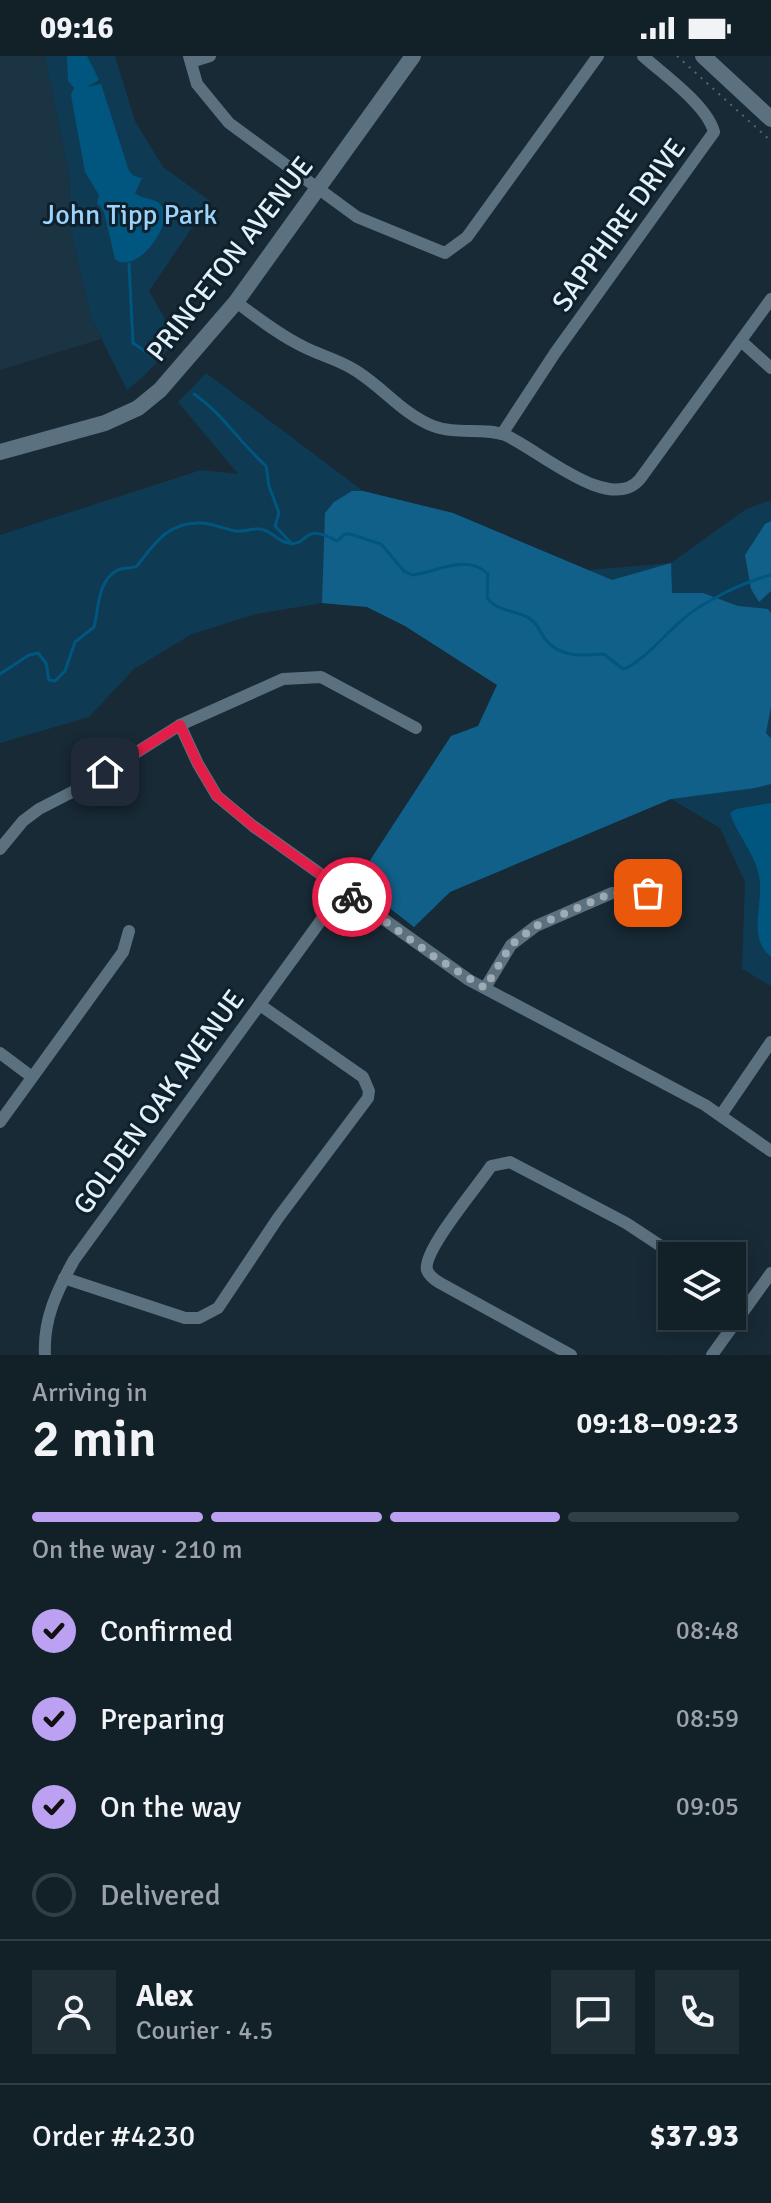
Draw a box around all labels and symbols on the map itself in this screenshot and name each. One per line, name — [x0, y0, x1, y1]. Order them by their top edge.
street label: SAPPHIRE DRIVE — [545, 132, 693, 318]
street label: PRINCETON AVENUE — [139, 150, 321, 368]
park label: John Tipp Park — [43, 198, 217, 232]
pin — [71, 738, 139, 806]
courier — [312, 857, 392, 937]
pin — [614, 859, 682, 927]
street label: GOLDEN OAK AVENUE — [66, 983, 252, 1221]

